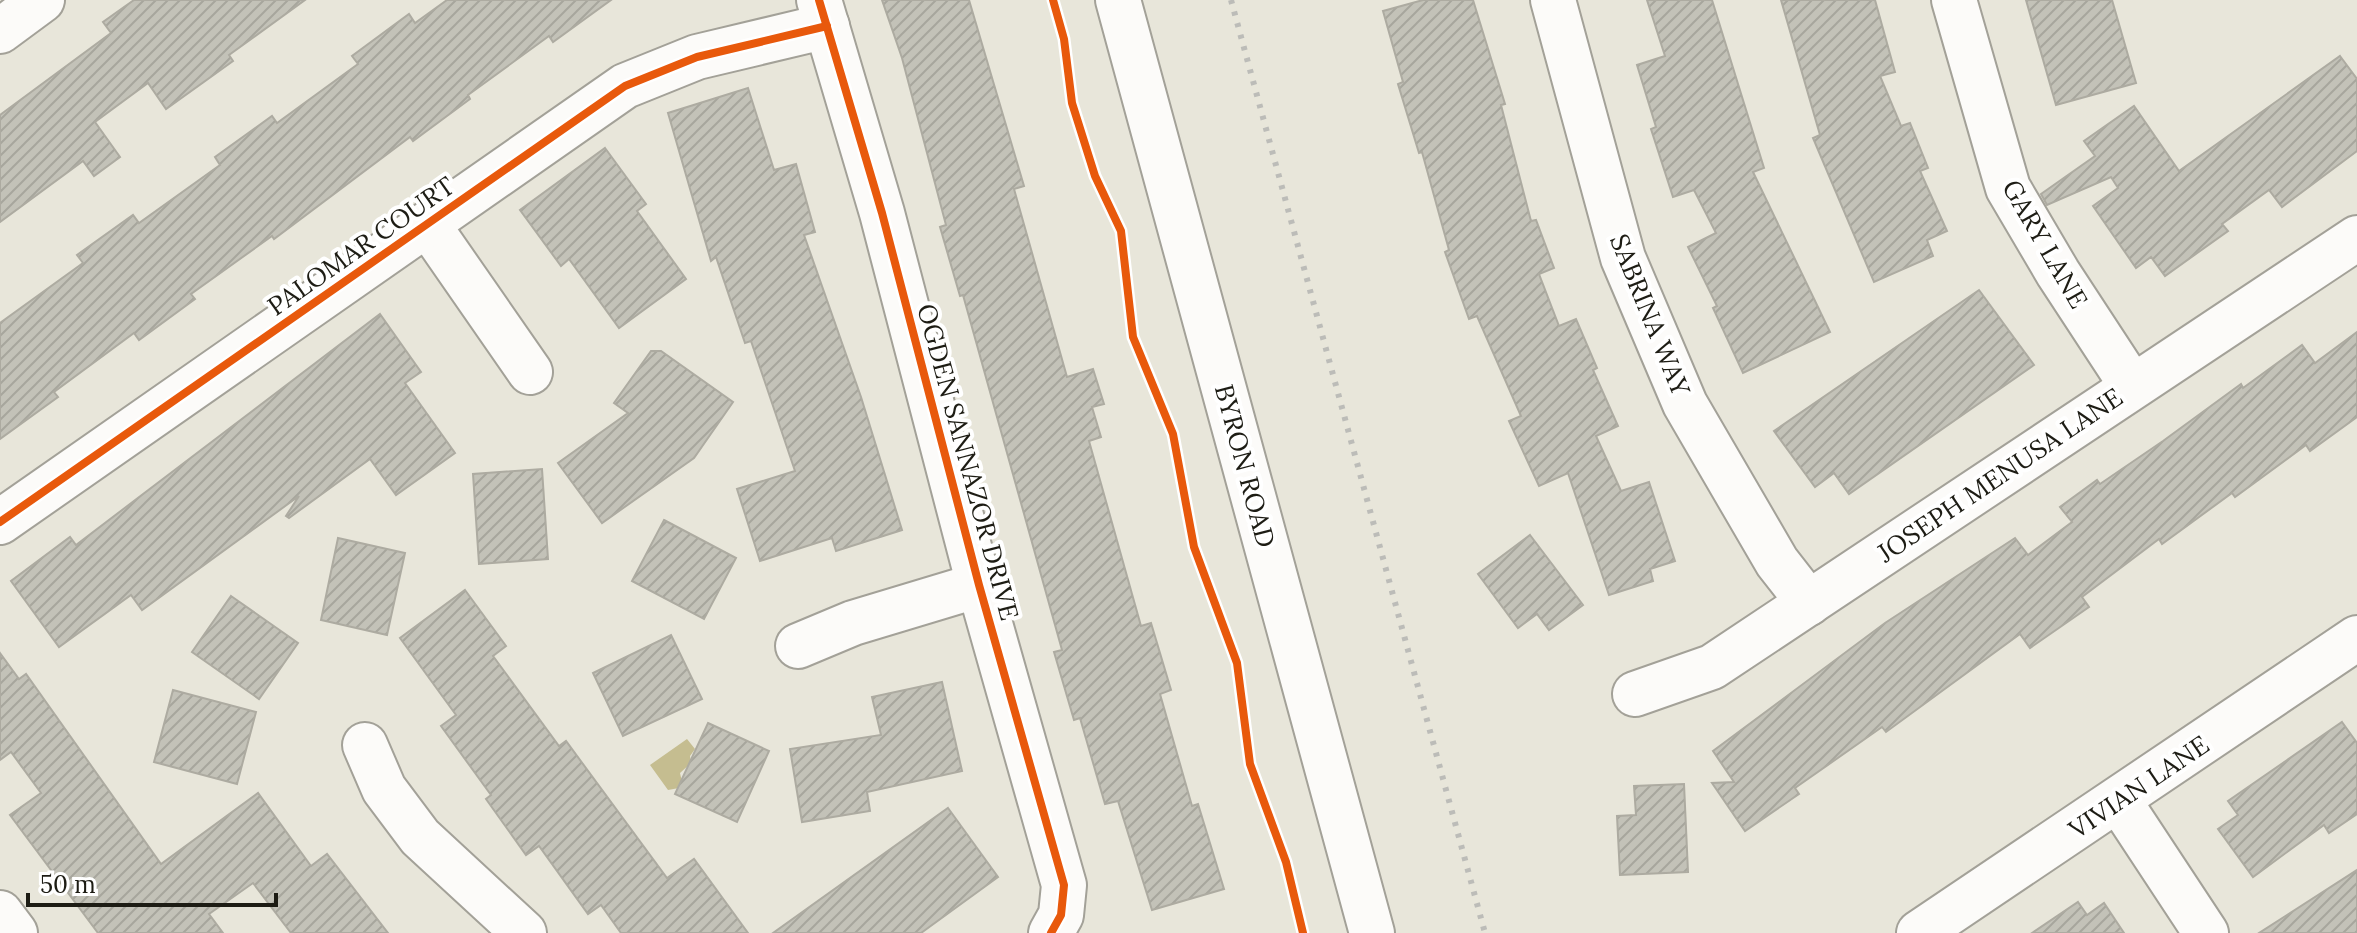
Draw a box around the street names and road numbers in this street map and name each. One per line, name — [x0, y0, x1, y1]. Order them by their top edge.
street label: PALOMAR COURT — [261, 169, 461, 322]
street label: GARY LANE — [1995, 174, 2096, 314]
street label: SABRINA WAY — [1603, 229, 1698, 401]
street label: OGDEN SANNAZOR DRIVE — [910, 300, 1027, 624]
street label: JOSEPH MENUSA LANE — [1870, 380, 2129, 570]
street label: BYRON ROAD — [1208, 381, 1283, 551]
street label: VIVIAN LANE — [2061, 728, 2215, 846]

